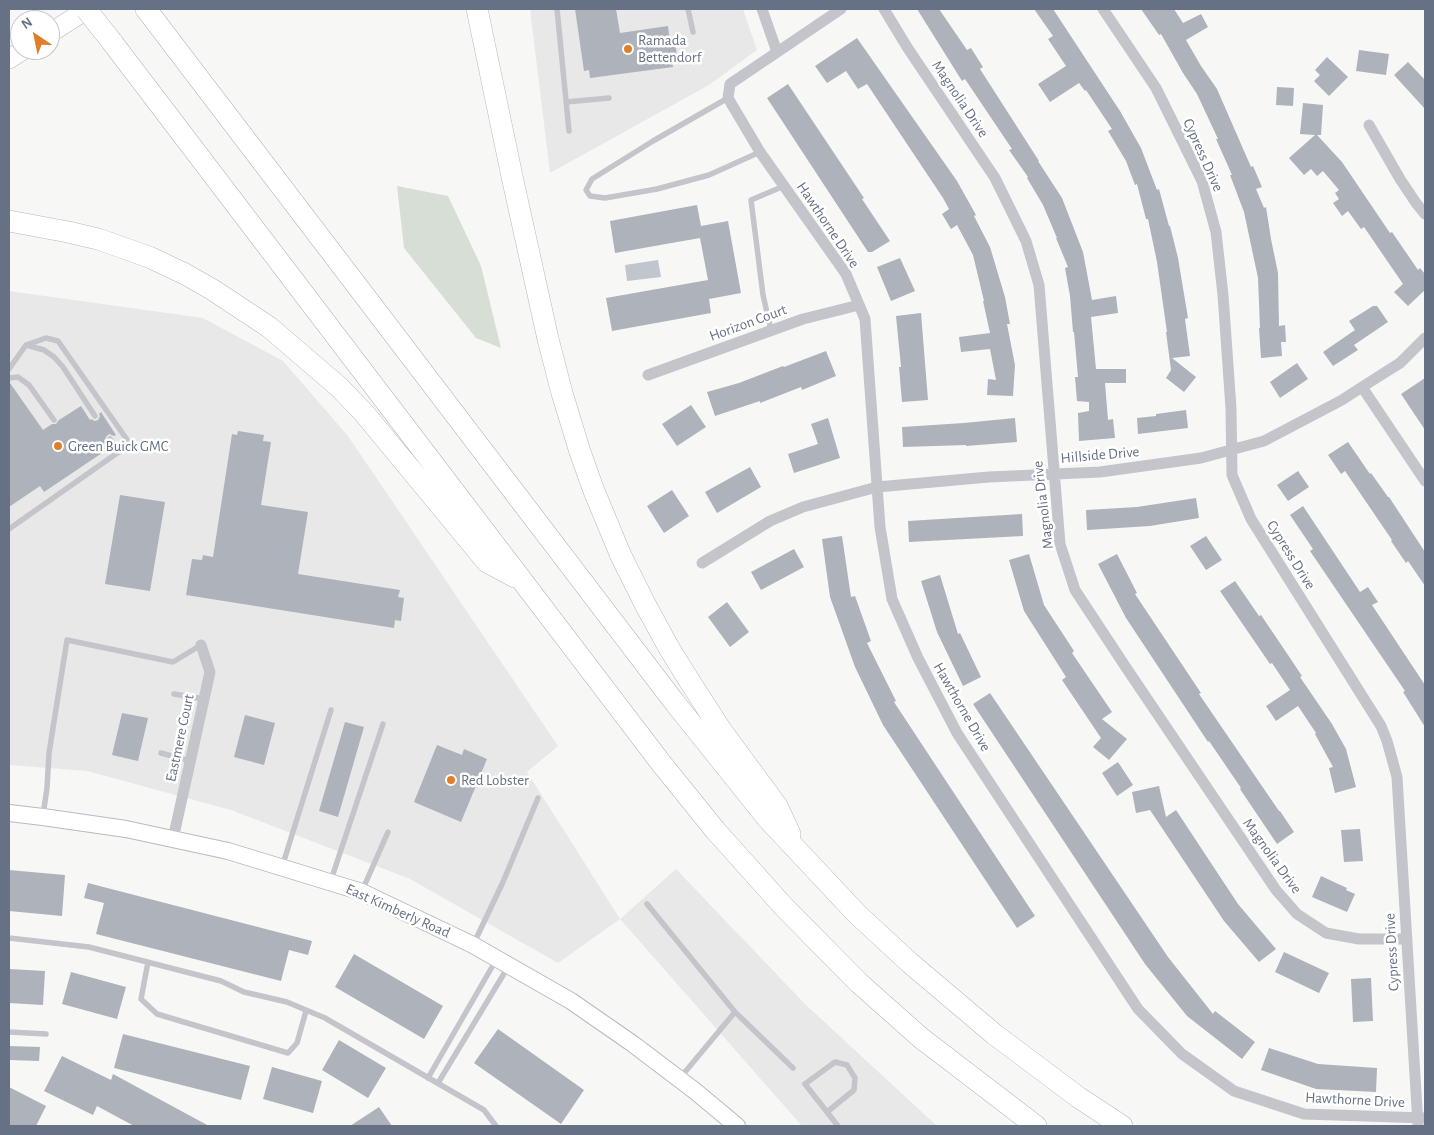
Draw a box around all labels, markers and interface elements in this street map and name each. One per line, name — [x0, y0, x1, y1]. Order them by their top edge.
north arrow — [10, 10, 60, 60]
text: N — [19, 15, 35, 32]
place label: Ramada Bettendorf — [638, 31, 701, 66]
marker: Ramada Bettendorf — [622, 43, 634, 55]
street label: Magnolia Drive — [928, 57, 992, 141]
street label: Cypress Drive — [1179, 116, 1227, 194]
street label: Hawthorne Drive — [793, 179, 863, 271]
street label: Horizon Court — [707, 301, 789, 345]
place label: Green Buick GMC — [68, 437, 169, 455]
marker: Green Buick GMC — [52, 440, 64, 452]
street label: Hillside Drive — [1060, 443, 1140, 467]
street label: Magnolia Drive — [1029, 460, 1057, 550]
street label: Cypress Drive — [1263, 517, 1319, 593]
street label: Hawthorne Drive — [929, 659, 995, 755]
street label: Eastmere Court — [162, 692, 198, 784]
place label: Red Lobster — [461, 771, 529, 789]
marker: Red Lobster — [445, 774, 457, 786]
street label: Magnolia Drive — [1239, 815, 1305, 897]
street label: East Kimberly Road — [343, 880, 453, 942]
street label: Cypress Drive — [1381, 913, 1403, 991]
street label: Hawthorne Drive — [1305, 1088, 1405, 1112]

